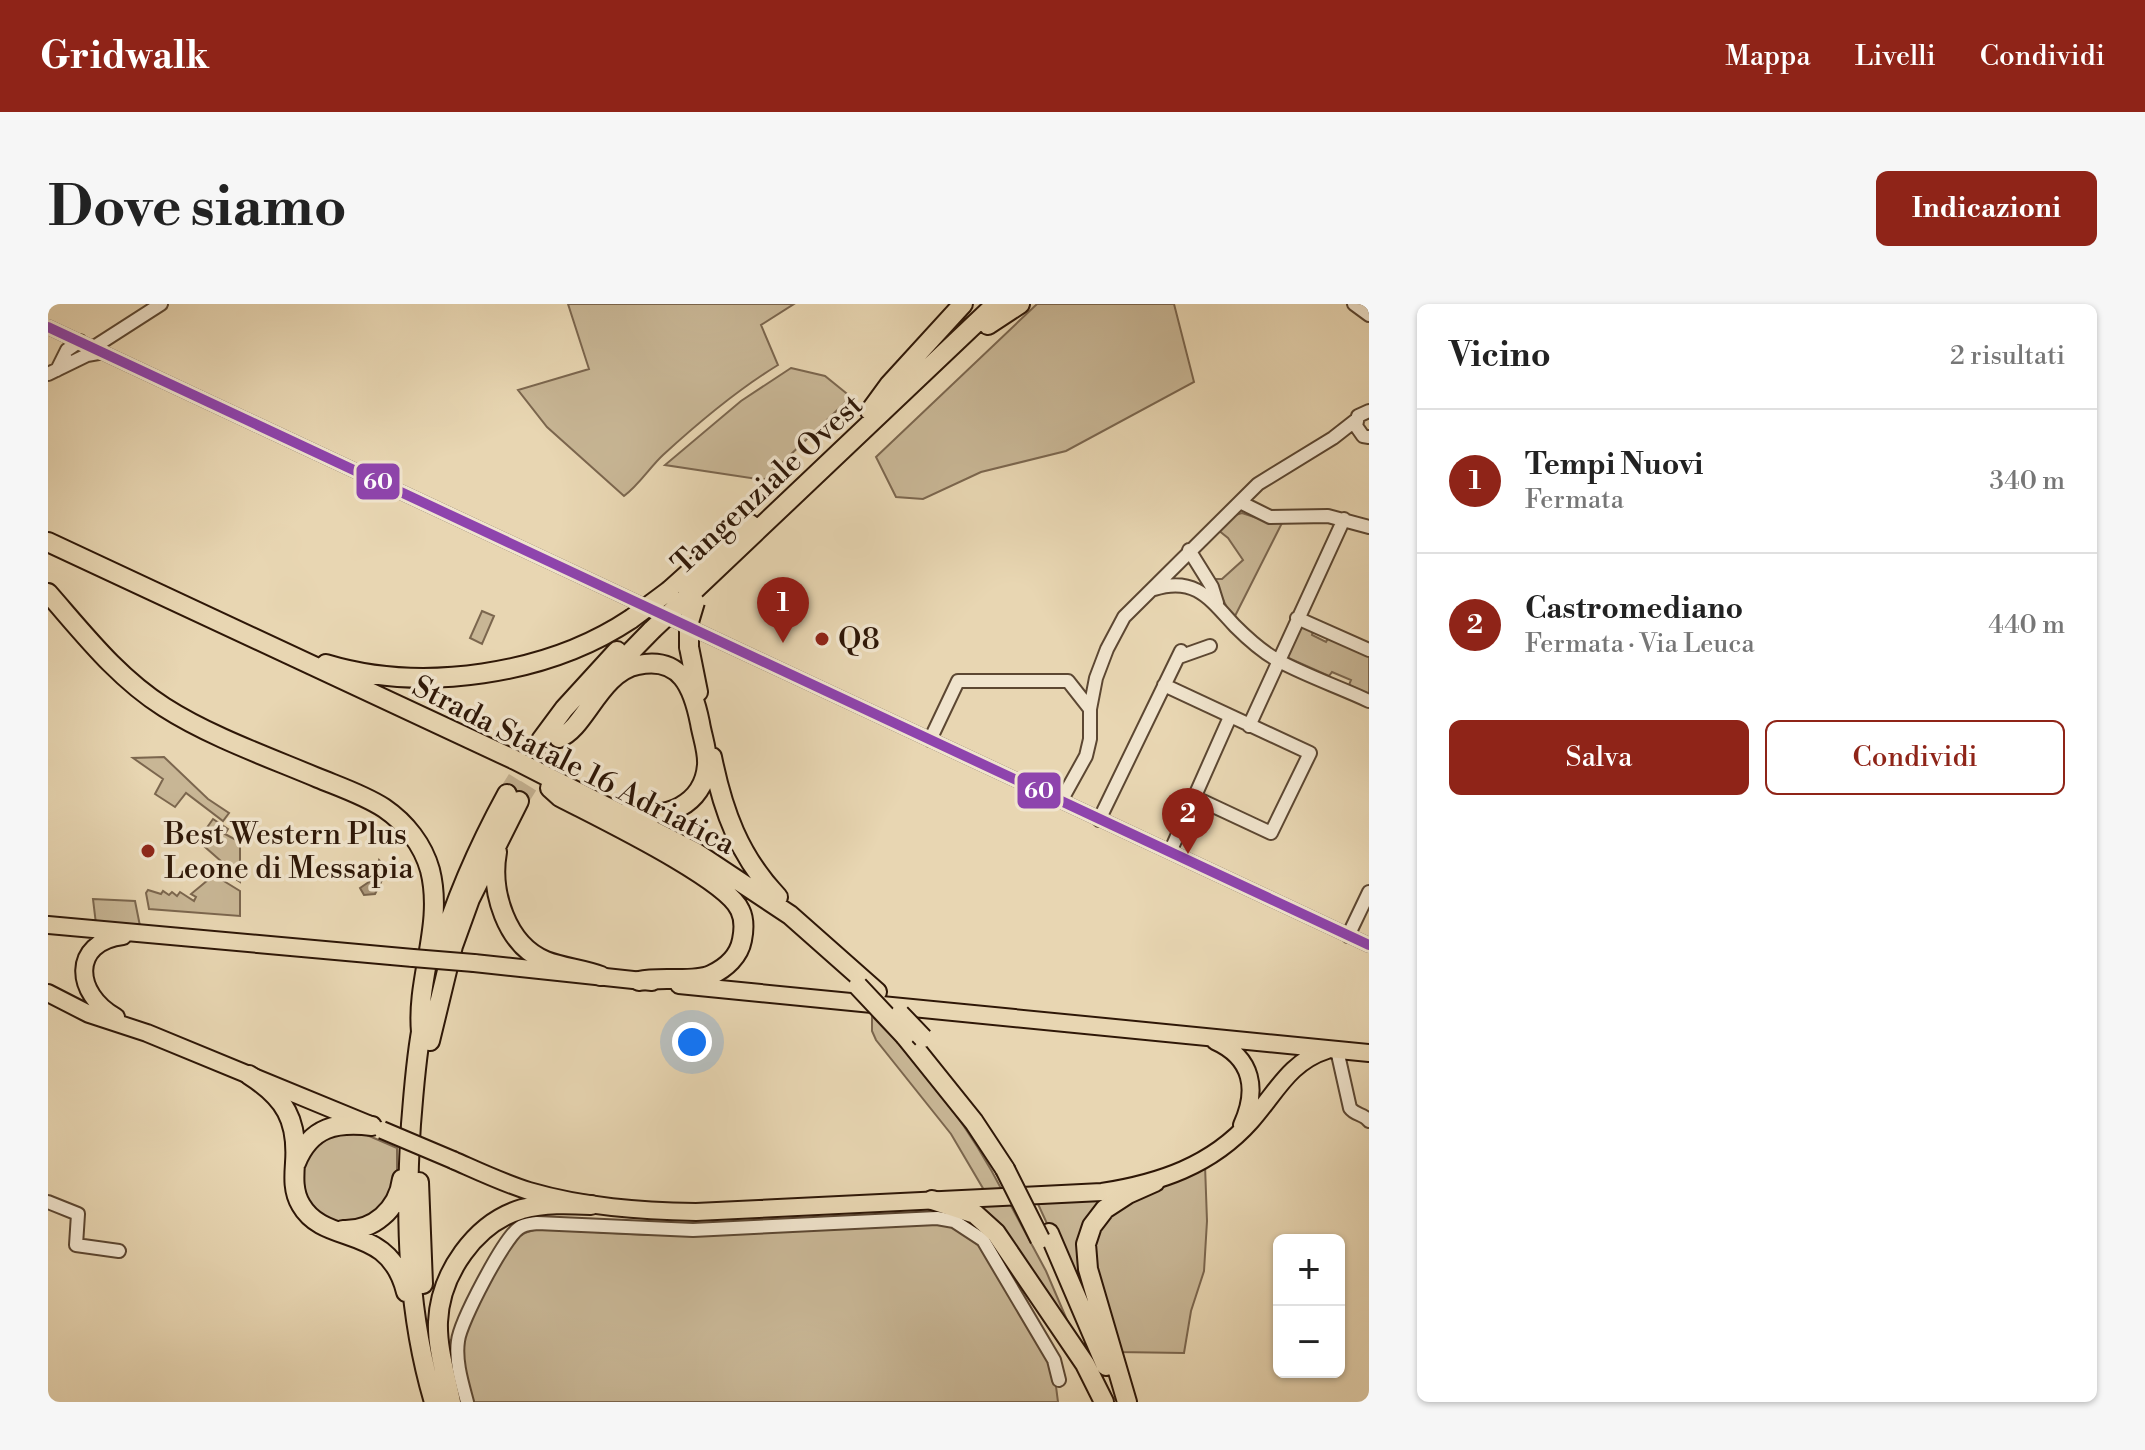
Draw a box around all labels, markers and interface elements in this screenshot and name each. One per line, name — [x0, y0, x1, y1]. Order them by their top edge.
text: Gridwalk — [40, 33, 209, 80]
text: Mappa — [1725, 39, 1811, 74]
text: Livelli — [1855, 39, 1936, 74]
text: Condividi — [1980, 39, 2105, 74]
button: Indicazioni — [1876, 171, 2097, 246]
text: Dove siamo — [48, 173, 347, 243]
text: Vicino — [1449, 335, 1551, 377]
text: 2 risultati — [1950, 340, 2065, 372]
street label: Tangenziale Ovest — [664, 386, 871, 583]
text: Tempi Nuovi — [1525, 446, 1703, 484]
line badge: 60 — [355, 462, 401, 501]
text: 1 — [1469, 465, 1481, 497]
text: 340 m — [1989, 465, 2065, 497]
text: 60 — [363, 469, 393, 496]
text: Fermata — [1525, 484, 1624, 516]
pin: 1 — [757, 577, 809, 643]
text: Castromediano — [1525, 590, 1743, 628]
text: 2 — [1467, 609, 1483, 641]
text: 440 m — [1988, 609, 2065, 641]
place label: Q8 — [838, 621, 880, 659]
text: Fermata · Via Leuca — [1525, 628, 1755, 660]
marker: Q8 — [813, 630, 831, 648]
street label: Strada Statale 16 Adriatica — [406, 668, 742, 864]
button: Salva — [1449, 720, 1749, 795]
button: Condividi — [1765, 720, 2065, 795]
line badge: 60 — [1016, 771, 1062, 810]
text: 60 — [1024, 778, 1054, 805]
pin: 2 — [1162, 788, 1214, 854]
place label: Best Western Plus Leone di Messapia — [163, 816, 415, 888]
marker: Best Western Plus Leone di Messapia — [139, 842, 157, 860]
your location — [672, 1022, 712, 1062]
map controls — [1273, 1234, 1345, 1378]
button: + — [1273, 1234, 1345, 1306]
button: − — [1273, 1306, 1345, 1378]

